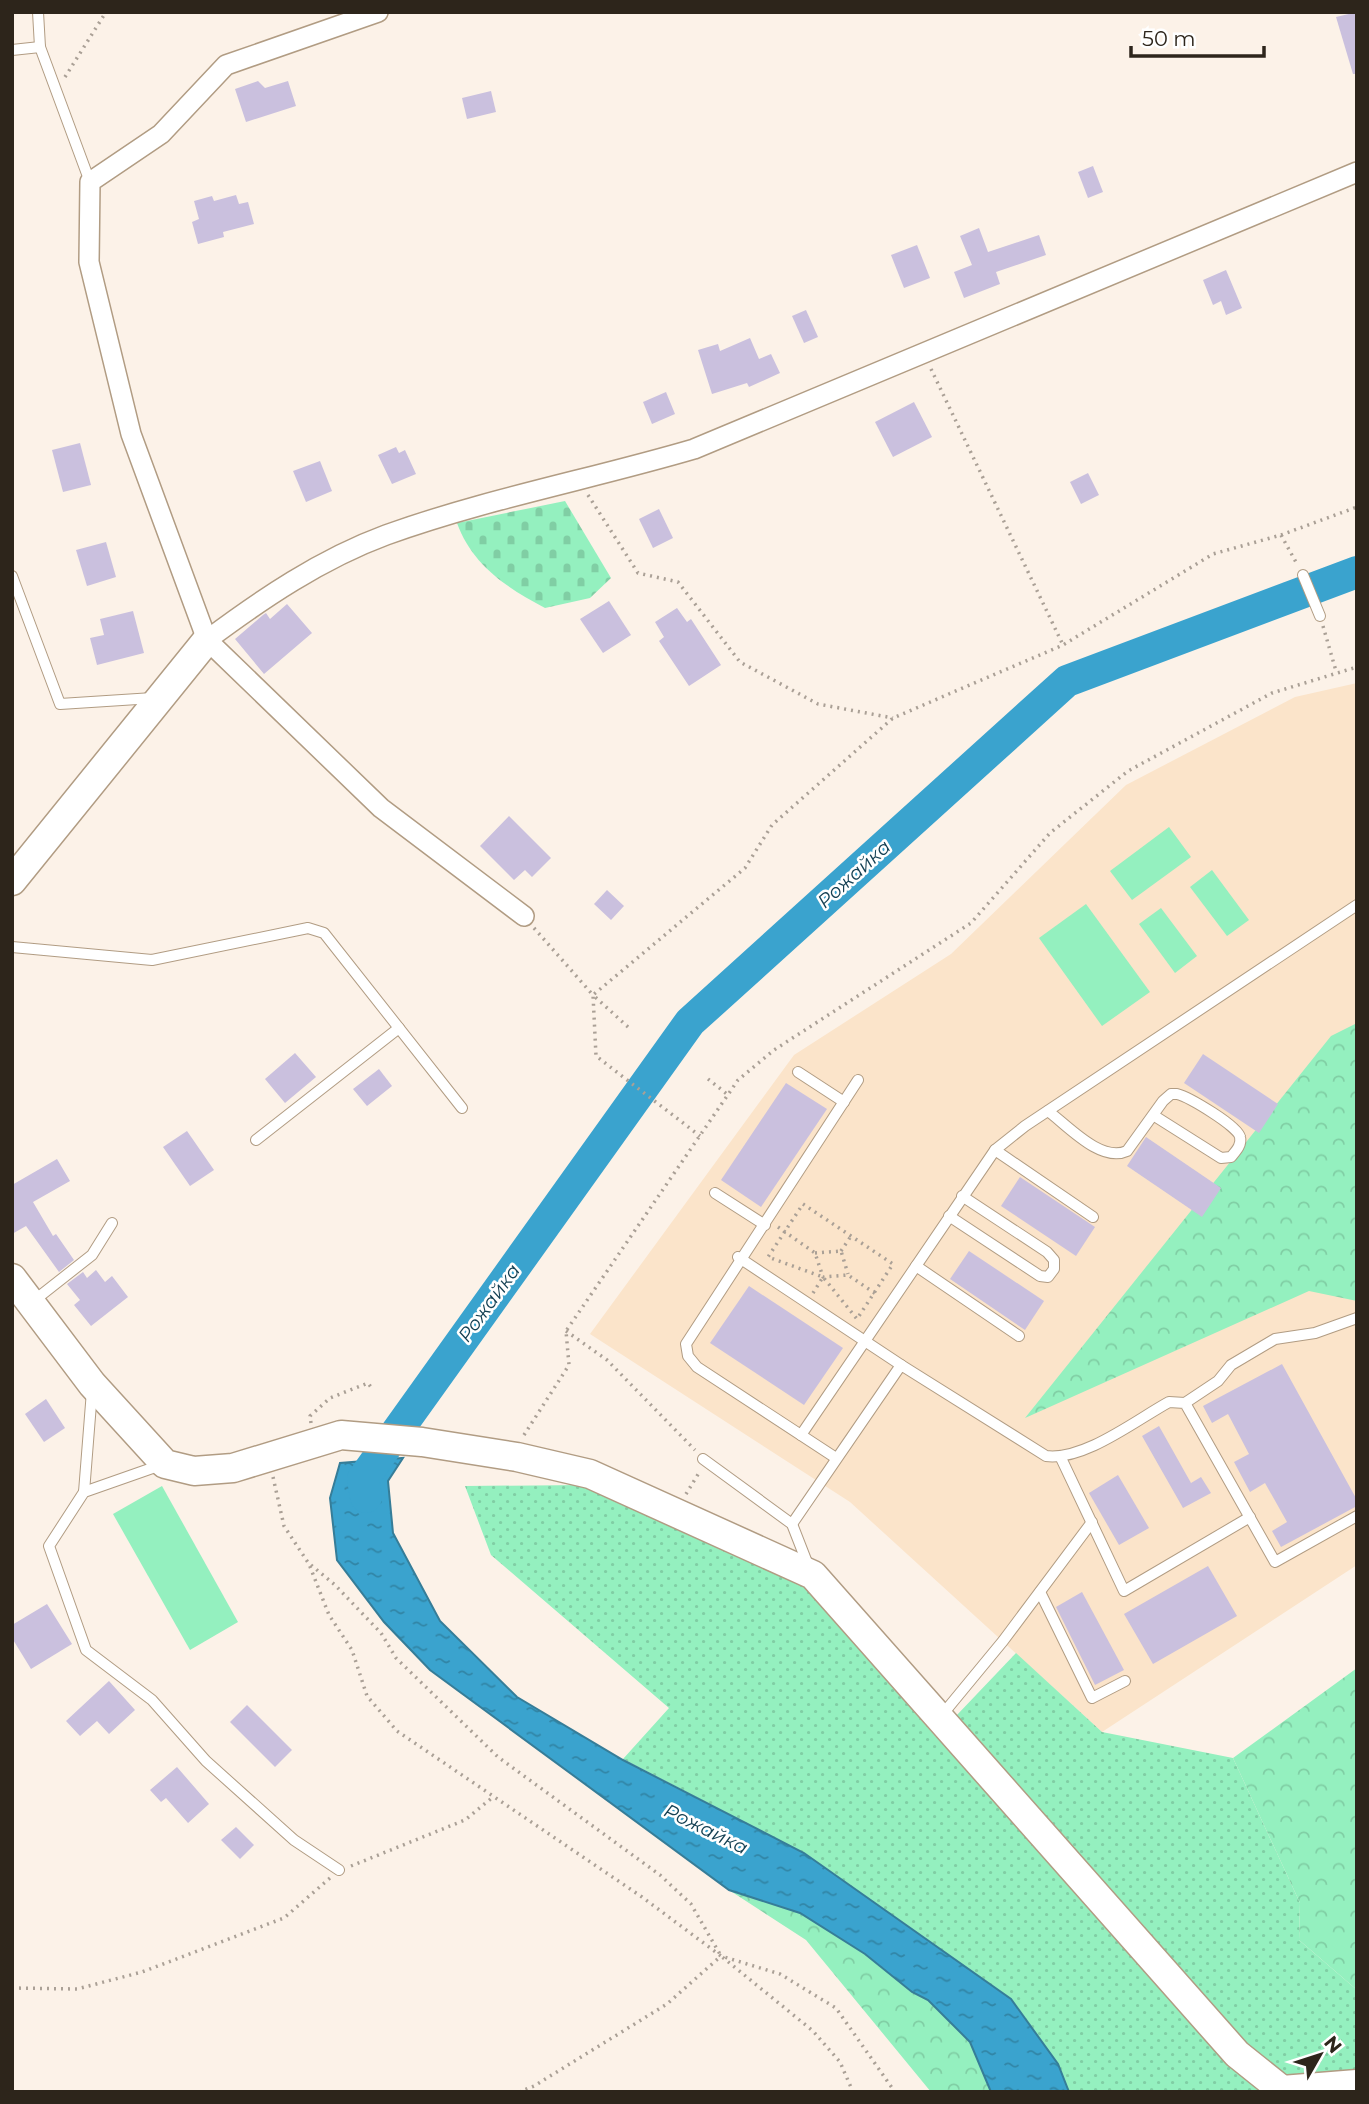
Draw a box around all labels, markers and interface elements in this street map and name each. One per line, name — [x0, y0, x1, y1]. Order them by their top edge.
scale bar — [1131, 14, 1264, 58]
text: 50 m — [1142, 26, 1196, 51]
water label: Рожайка — [813, 835, 895, 913]
water label: Рожайка — [453, 1260, 525, 1346]
water label: Рожайка — [660, 1799, 752, 1859]
north arrow — [1285, 2020, 1355, 2090]
text: N — [1319, 2031, 1347, 2058]

